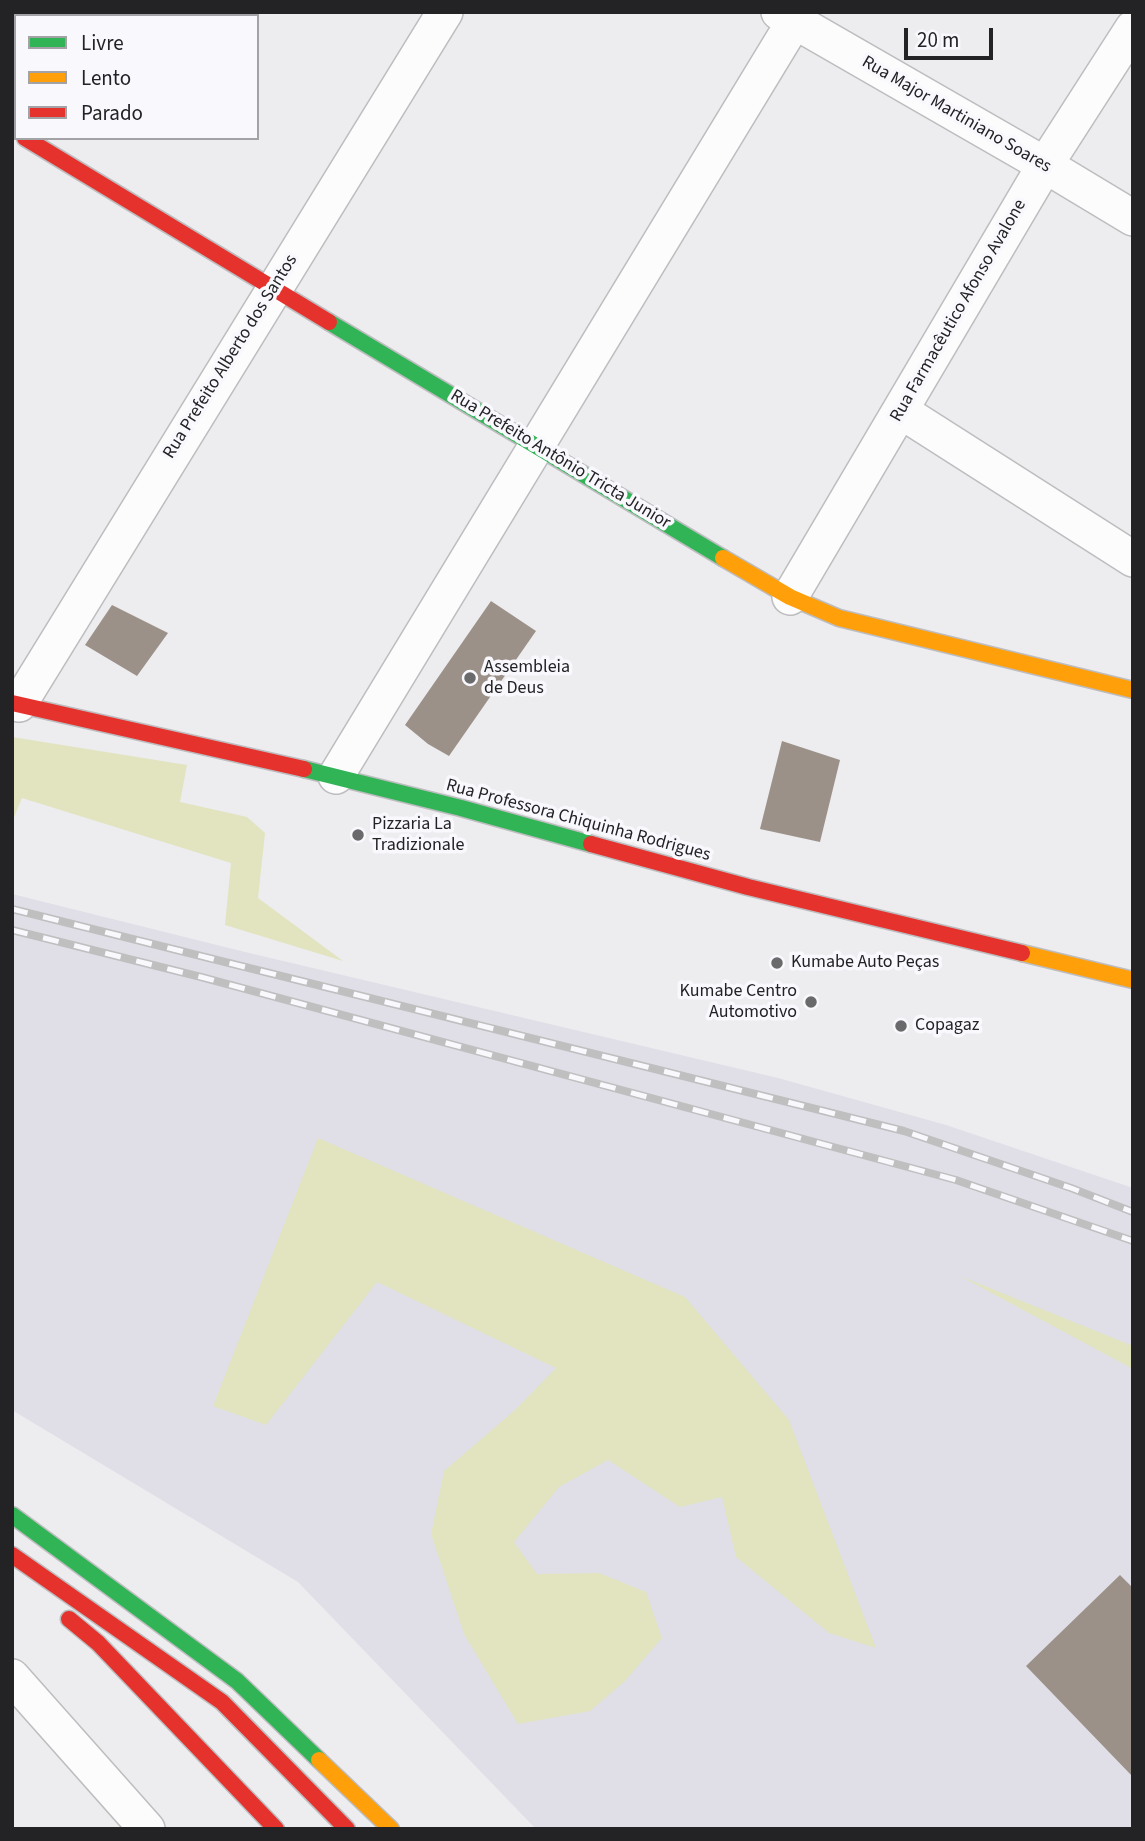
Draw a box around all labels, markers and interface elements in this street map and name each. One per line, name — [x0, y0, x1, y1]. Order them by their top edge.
legend — [14, 14, 259, 140]
scale bar — [907, 14, 996, 58]
text: 20 m — [917, 25, 959, 55]
text: Livre — [81, 28, 124, 58]
street label: Rua Major Martiniano Soares — [857, 52, 1055, 178]
text: Lento — [81, 63, 131, 93]
text: Parado — [81, 98, 143, 128]
street label: Rua Farmacêutico Afonso Avalone — [886, 196, 1032, 426]
street label: Rua Prefeito Alberto dos Santos — [159, 251, 303, 463]
street label: Rua Prefeito Antônio Tricta Junior — [446, 386, 674, 534]
place label: Assembleia de Deus — [484, 657, 570, 700]
marker: Assembleia de Deus — [462, 670, 478, 686]
street label: Rua Professora Chiquinha Rodrigues — [443, 775, 713, 867]
place label: Pizzaria La Tradizionale — [372, 814, 464, 856]
marker: Pizzaria La Tradizionale — [350, 827, 366, 843]
place label: Kumabe Auto Peças — [791, 952, 939, 974]
marker: Kumabe Auto Peças — [769, 955, 785, 971]
place label: Kumabe Centro Automotivo — [680, 981, 797, 1024]
marker: Kumabe Centro Automotivo — [803, 994, 819, 1010]
place label: Copagaz — [915, 1015, 979, 1037]
marker: Copagaz — [893, 1018, 909, 1034]

